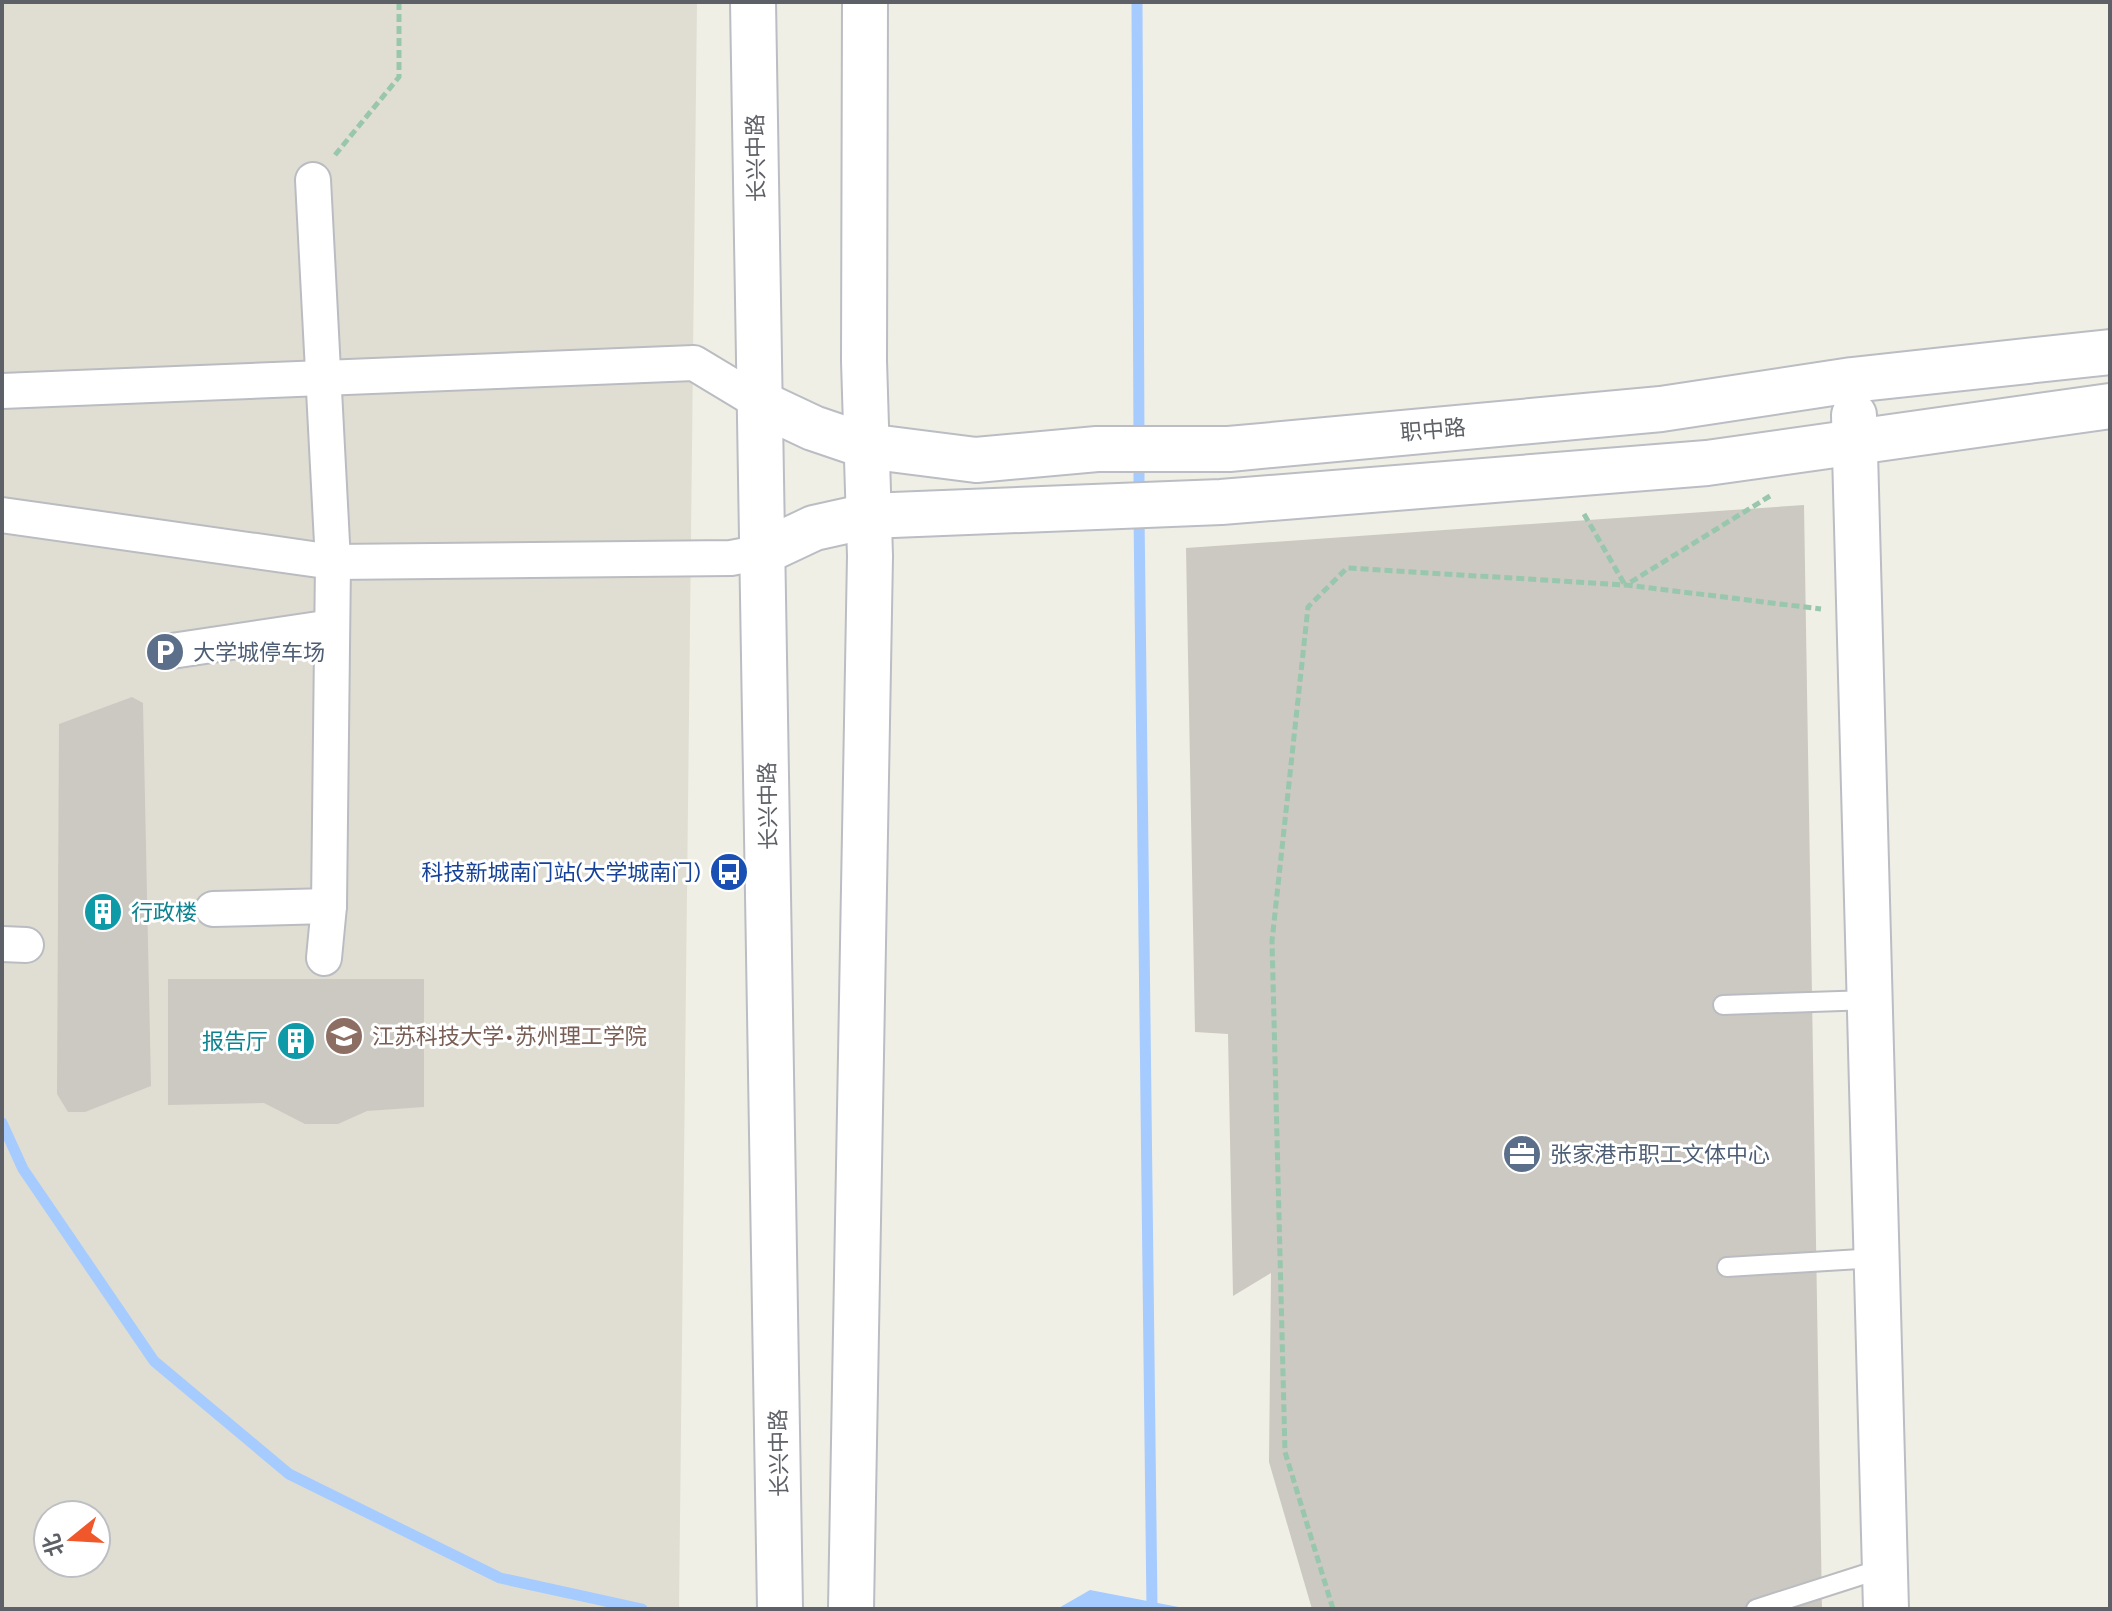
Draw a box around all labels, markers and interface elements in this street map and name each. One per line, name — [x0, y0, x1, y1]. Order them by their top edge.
street label: 长兴中路 — [742, 114, 770, 202]
street label: 职中路 — [1399, 414, 1467, 446]
parking icon: 大学城停车场 — [144, 631, 186, 673]
place label: 大学城停车场 — [193, 639, 325, 666]
street label: 长兴中路 — [754, 762, 782, 850]
bus stop icon: 科技新城南门站(大学城南门) — [708, 851, 750, 893]
place label: 科技新城南门站(大学城南门) — [422, 859, 701, 886]
building icon: 行政楼 — [82, 891, 124, 933]
place label: 行政楼 — [131, 899, 197, 926]
school or university icon: 江苏科技大学•苏州理工学院 — [323, 1015, 365, 1057]
building icon: 报告厅 — [275, 1020, 317, 1062]
place label: 江苏科技大学•苏州理工学院 — [372, 1023, 647, 1050]
place label: 报告厅 — [202, 1028, 268, 1055]
office icon: 张家港市职工文体中心 — [1501, 1133, 1543, 1175]
place label: 张家港市职工文体中心 — [1550, 1141, 1770, 1168]
street label: 长兴中路 — [765, 1409, 793, 1497]
north arrow — [32, 1499, 112, 1579]
text: 北 — [37, 1530, 70, 1560]

